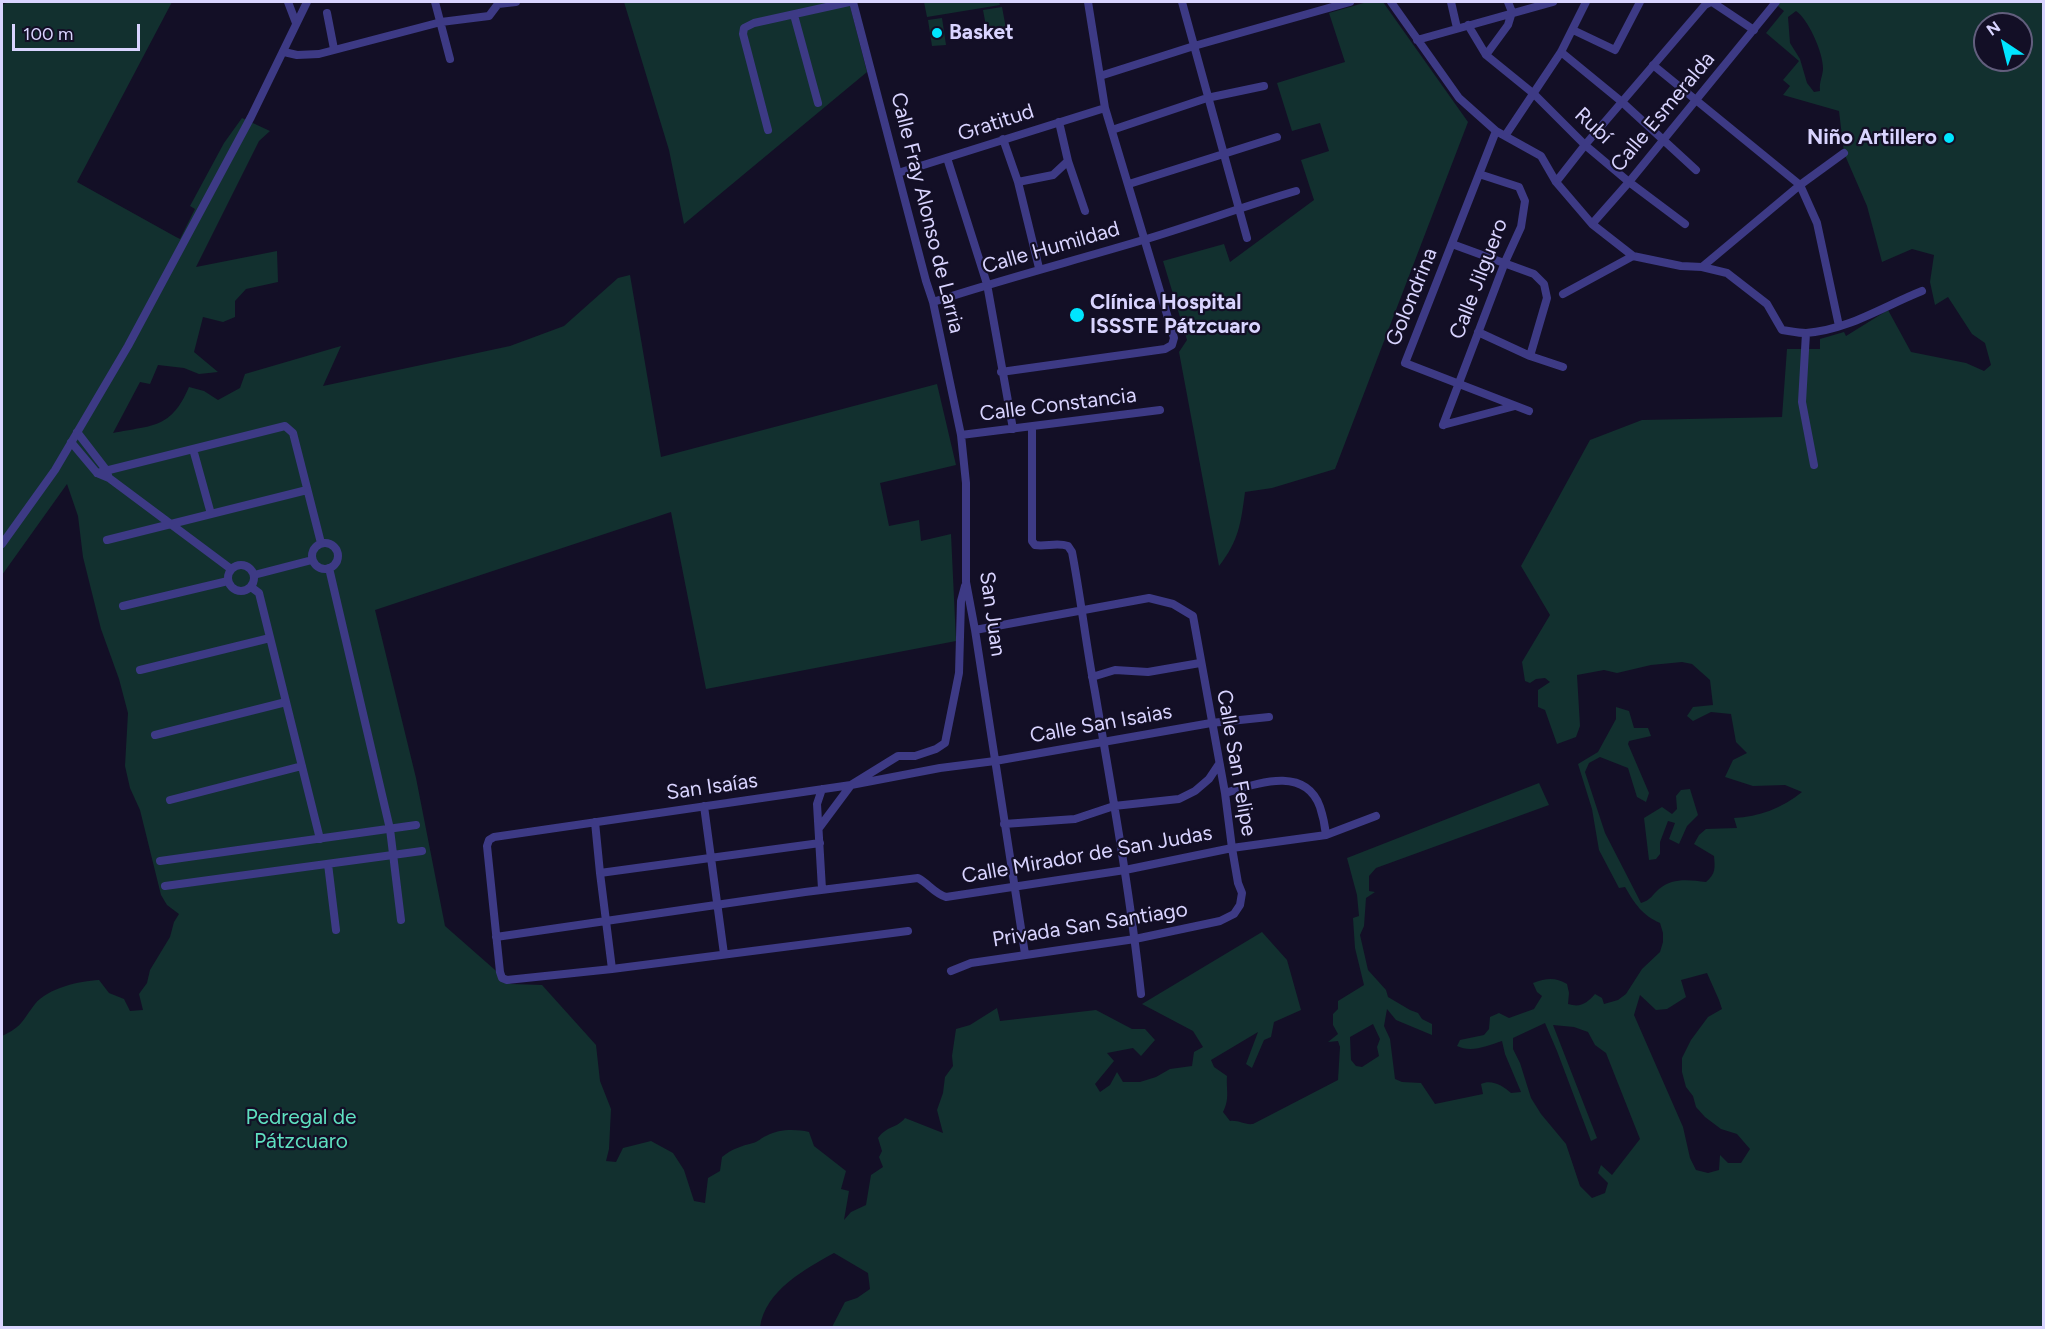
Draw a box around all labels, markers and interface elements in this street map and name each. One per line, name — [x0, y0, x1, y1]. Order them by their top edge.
scale bar — [15, 12, 142, 50]
north arrow — [1973, 12, 2033, 72]
text: N — [1983, 17, 2004, 40]
place label: Basket — [949, 20, 1014, 46]
text: 100 m — [23, 23, 73, 45]
marker: Basket — [930, 26, 944, 40]
street label: Calle Esmeralda — [1606, 47, 1720, 177]
street label: Calle Fray Alonso de Larria — [885, 90, 969, 336]
street label: Gratitud — [955, 99, 1037, 147]
street label: Rubí — [1569, 102, 1617, 150]
place label: Niño Artillero — [1807, 125, 1937, 151]
marker: Niño Artillero — [1942, 131, 1956, 145]
street label: Calle Jilguero — [1445, 215, 1513, 343]
street label: Calle Humildad — [979, 216, 1123, 280]
street label: Golondrina — [1381, 244, 1443, 350]
place label: Clínica Hospital ISSSTE Pátzcuaro — [1090, 290, 1261, 340]
marker: Clínica Hospital ISSSTE Pátzcuaro — [1068, 306, 1086, 324]
street label: Calle Constancia — [978, 383, 1138, 427]
street label: San Juan — [974, 570, 1010, 658]
street label: Calle San Felipe — [1211, 688, 1261, 838]
street label: Calle San Isaias — [1028, 699, 1174, 749]
street label: San Isaías — [665, 768, 759, 806]
street label: Calle Mirador de San Judas — [960, 821, 1214, 889]
street label: Privada San Santiago — [991, 897, 1189, 953]
park label: Pedregal de Pátzcuaro — [246, 1105, 356, 1155]

